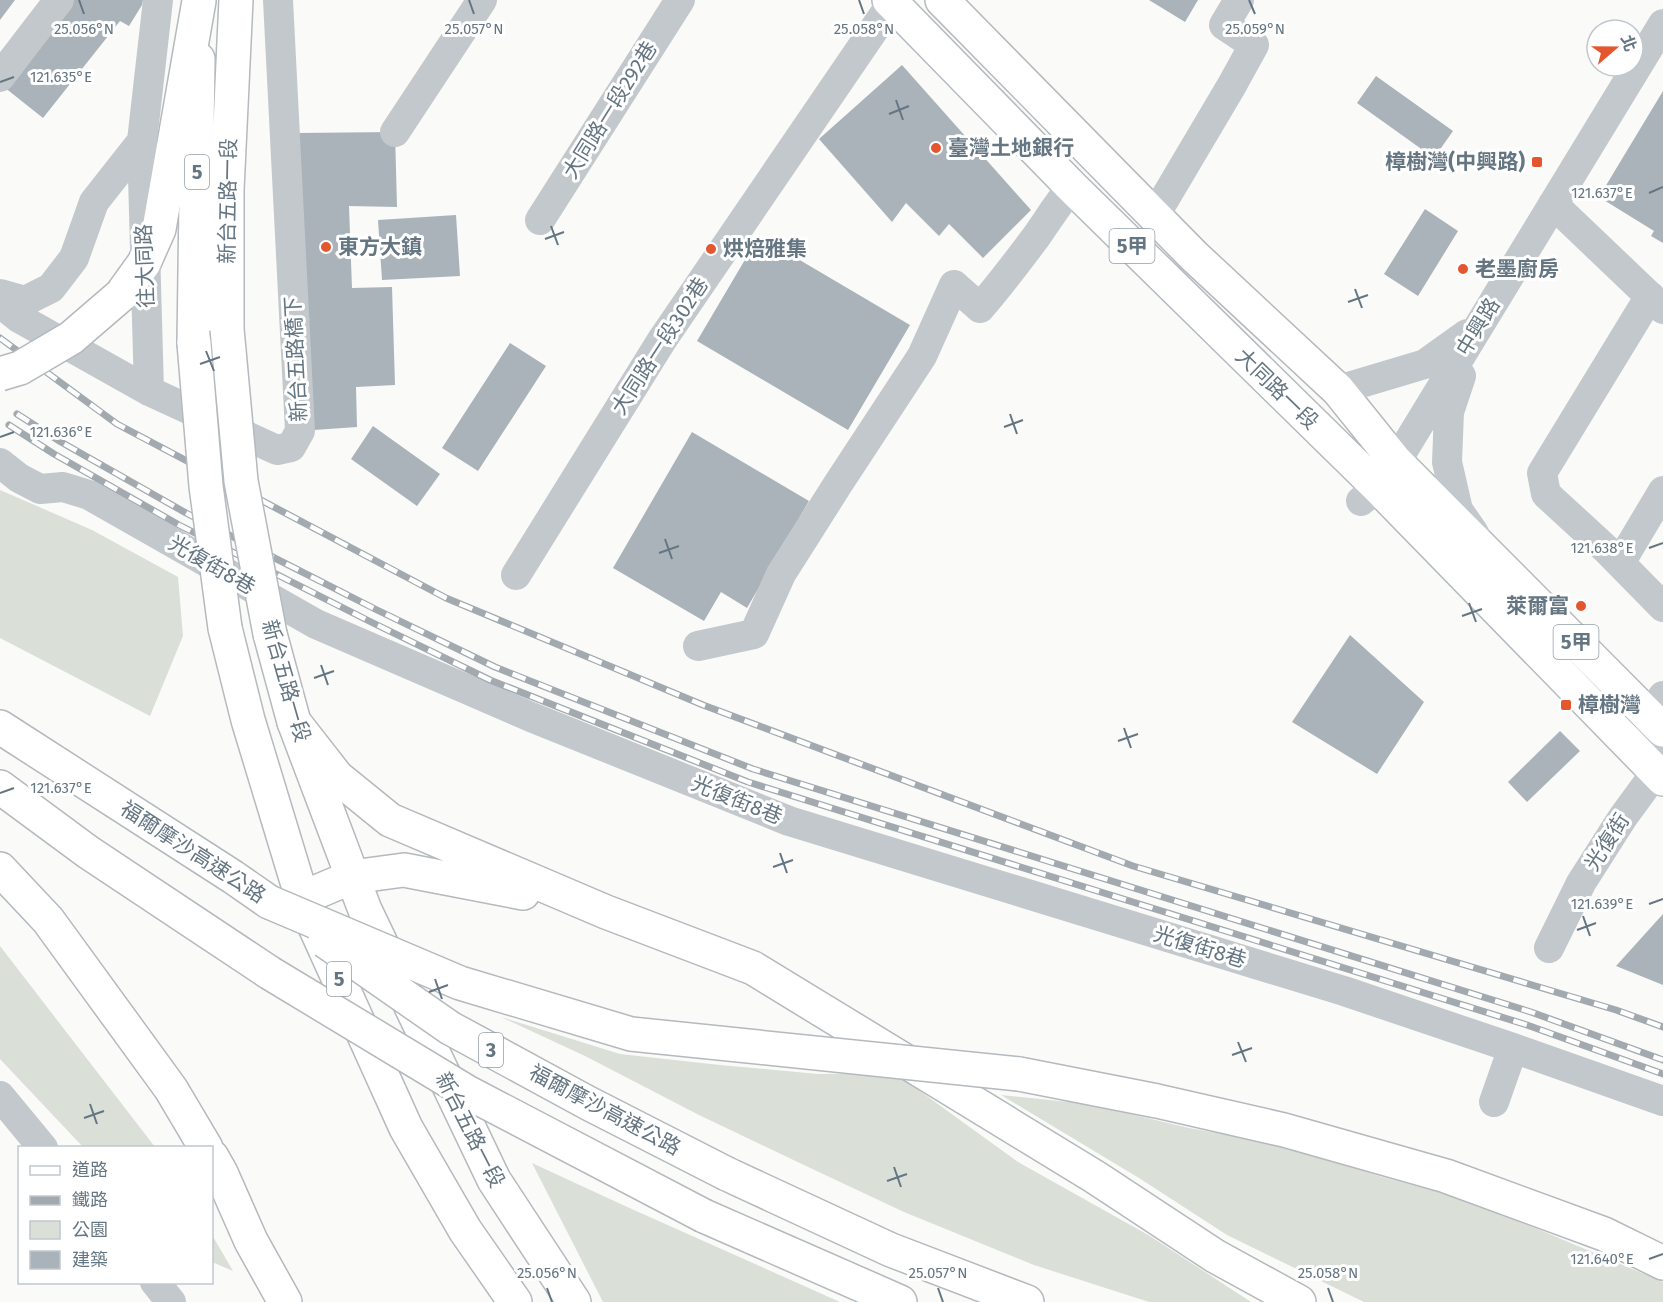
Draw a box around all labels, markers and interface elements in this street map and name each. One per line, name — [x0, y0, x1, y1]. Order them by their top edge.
north arrow — [1585, 18, 1645, 78]
text: 25.056°N — [54, 20, 114, 38]
text: 25.057°N — [445, 20, 503, 38]
text: 25.058°N — [834, 20, 894, 38]
text: 25.059°N — [1225, 20, 1285, 38]
text: 北 — [1617, 32, 1640, 54]
street label: 大同路一段292巷 — [557, 36, 663, 184]
text: 121.635°E — [30, 68, 92, 86]
place label: 臺灣土地銀行 — [948, 135, 1074, 161]
street label: 新台五路一段 — [214, 138, 242, 264]
marker: 臺灣土地銀行 — [929, 141, 943, 155]
place label: 樟樹灣(中興路) — [1385, 149, 1525, 175]
road number: 5 — [185, 155, 209, 189]
marker: 樟樹灣(中興路) — [1530, 155, 1544, 169]
text: 121.637°E — [1571, 184, 1633, 202]
street label: 往大同路 — [131, 224, 159, 308]
road number: 5甲 — [1110, 229, 1154, 263]
place label: 東方大鎮 — [338, 234, 422, 260]
place label: 烘焙雅集 — [723, 236, 807, 262]
marker: 東方大鎮 — [319, 240, 333, 254]
marker: 烘焙雅集 — [704, 242, 718, 256]
place label: 老墨廚房 — [1475, 256, 1559, 282]
marker: 老墨廚房 — [1456, 262, 1470, 276]
street label: 大同路一段302巷 — [606, 273, 714, 419]
street label: 中興路 — [1451, 293, 1505, 361]
street label: 新台五路橋下 — [280, 295, 312, 423]
street label: 大同路一段 — [1230, 343, 1324, 435]
text: 121.636°E — [30, 423, 92, 441]
street label: 光復街8巷 — [164, 530, 260, 600]
text: 121.638°E — [1571, 539, 1633, 557]
place label: 萊爾富 — [1506, 593, 1569, 619]
marker: 萊爾富 — [1574, 599, 1588, 613]
street label: 新台五路一段 — [256, 617, 316, 745]
road number: 5甲 — [1554, 625, 1598, 659]
place label: 樟樹灣 — [1578, 692, 1641, 718]
marker: 樟樹灣 — [1559, 698, 1573, 712]
street label: 光復街8巷 — [688, 770, 786, 830]
text: 121.637°E — [30, 779, 92, 797]
street label: 福爾摩沙高速公路 — [115, 795, 271, 909]
street label: 光復街 — [1579, 809, 1635, 875]
text: 121.639°E — [1571, 895, 1633, 913]
street label: 光復街8巷 — [1150, 921, 1250, 973]
road number: 5 — [327, 962, 351, 996]
road number: 3 — [479, 1033, 503, 1067]
street label: 福爾摩沙高速公路 — [525, 1059, 685, 1161]
street label: 新台五路一段 — [430, 1068, 510, 1192]
legend — [18, 1146, 213, 1284]
text: 道路 — [72, 1159, 108, 1181]
text: 鐵路 — [72, 1189, 108, 1211]
text: 公園 — [72, 1219, 108, 1241]
text: 建築 — [72, 1249, 108, 1271]
text: 121.640°E — [1570, 1250, 1634, 1268]
text: 25.056°N — [517, 1264, 577, 1282]
text: 25.057°N — [909, 1264, 967, 1282]
text: 25.058°N — [1298, 1264, 1358, 1282]

